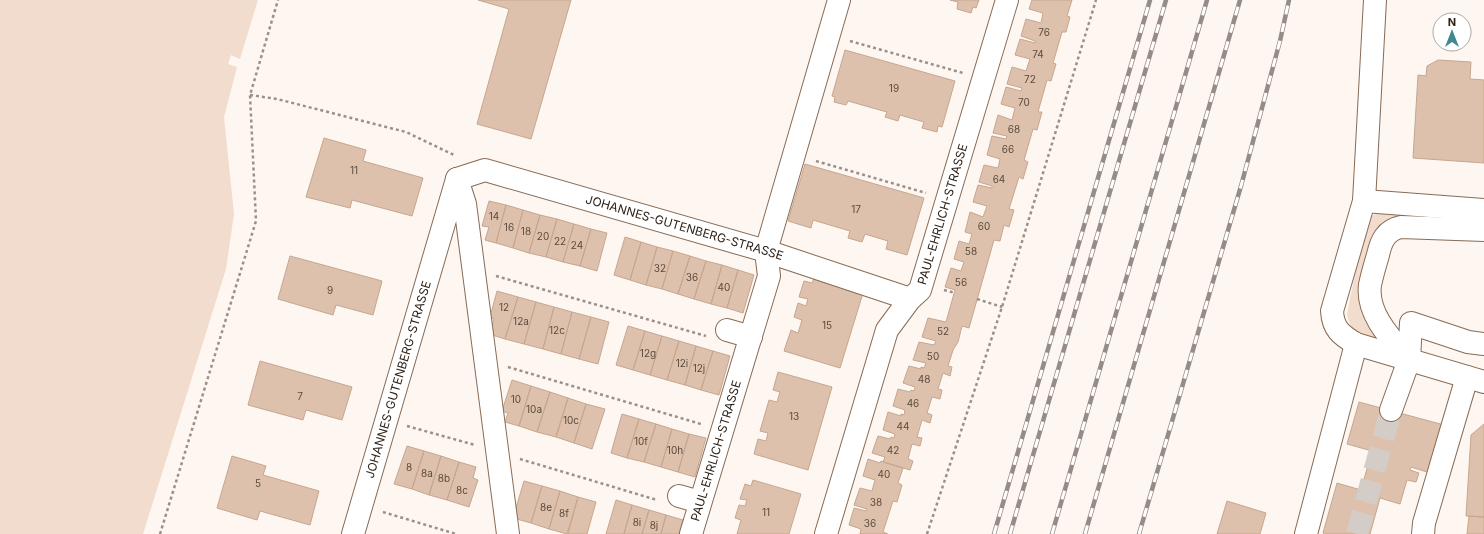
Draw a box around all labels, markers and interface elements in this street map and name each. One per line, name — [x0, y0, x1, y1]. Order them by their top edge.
north arrow — [1432, 12, 1472, 52]
text: N — [1448, 15, 1456, 29]
house number: 76 — [1038, 26, 1050, 38]
house number: 74 — [1032, 48, 1044, 60]
house number: 72 — [1024, 73, 1036, 85]
house number: 19 — [889, 82, 899, 94]
house number: 70 — [1018, 96, 1030, 108]
house number: 68 — [1008, 123, 1020, 135]
street label: PAUL-EHRLICH-STRASSE — [914, 142, 970, 286]
house number: 66 — [1002, 143, 1014, 155]
house number: 11 — [350, 164, 358, 176]
house number: 64 — [993, 173, 1005, 185]
street label: JOHANNES-GUTENBERG-STRASSE — [584, 191, 785, 263]
house number: 17 — [851, 203, 861, 215]
house number: 14 — [489, 210, 499, 222]
house number: 60 — [978, 220, 990, 232]
house number: 16 — [504, 221, 514, 233]
house number: 18 — [521, 225, 531, 237]
house number: 20 — [537, 230, 549, 242]
house number: 22 — [554, 235, 566, 247]
house number: 24 — [571, 239, 583, 251]
house number: 58 — [965, 245, 977, 257]
house number: 32 — [654, 262, 666, 274]
house number: 36 — [686, 271, 698, 283]
house number: 56 — [955, 276, 967, 288]
street label: JOHANNES-GUTENBERG-STRASSE — [362, 279, 434, 480]
house number: 40 — [718, 281, 730, 293]
house number: 9 — [327, 284, 333, 296]
house number: 12 — [499, 301, 509, 313]
house number: 12a — [513, 315, 529, 327]
house number: 15 — [822, 319, 832, 331]
house number: 12c — [549, 324, 565, 336]
house number: 52 — [937, 325, 949, 337]
house number: 12g — [640, 347, 656, 359]
house number: 50 — [927, 350, 939, 362]
house number: 12i — [676, 357, 688, 369]
house number: 12j — [693, 362, 705, 374]
house number: 48 — [918, 373, 930, 385]
street label: PAUL-EHRLICH-STRASSE — [687, 378, 744, 523]
house number: 7 — [297, 390, 303, 402]
house number: 10 — [511, 393, 521, 405]
house number: 46 — [907, 397, 919, 409]
house number: 10a — [526, 403, 542, 415]
house number: 13 — [789, 410, 799, 422]
house number: 10c — [563, 414, 579, 426]
house number: 44 — [897, 420, 909, 432]
house number: 10f — [634, 435, 648, 447]
house number: 10h — [667, 444, 683, 456]
house number: 42 — [887, 444, 899, 456]
house number: 8 — [406, 461, 412, 473]
house number: 8a — [421, 467, 433, 479]
house number: 40 — [878, 468, 890, 480]
house number: 8b — [438, 472, 450, 484]
house number: 5 — [255, 477, 261, 489]
house number: 8c — [456, 484, 468, 496]
house number: 38 — [870, 496, 882, 508]
house number: 8e — [540, 501, 552, 513]
house number: 11 — [762, 506, 770, 518]
house number: 8f — [559, 507, 569, 519]
house number: 8i — [633, 516, 641, 528]
house number: 36 — [864, 517, 876, 529]
house number: 8j — [650, 519, 658, 531]

